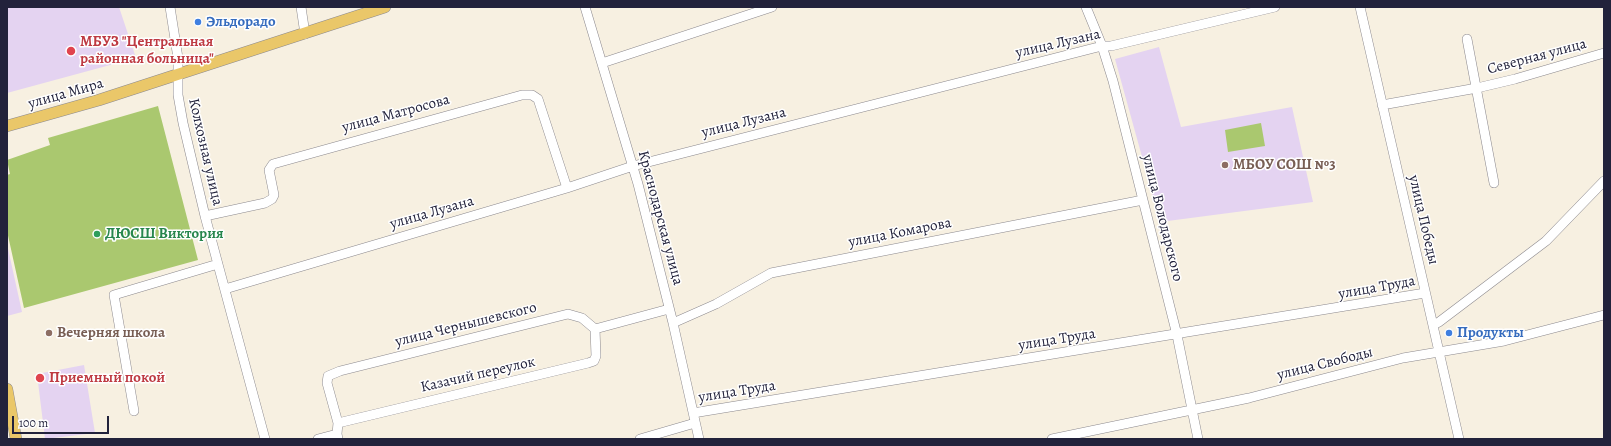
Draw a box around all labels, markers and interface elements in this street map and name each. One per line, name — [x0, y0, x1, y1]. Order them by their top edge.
place label: Эльдорадо — [206, 13, 276, 31]
marker: Эльдорадо — [193, 17, 203, 27]
street label: улица Лузана — [1014, 26, 1102, 62]
place label: МБУЗ "Центральная районная больница" — [80, 33, 214, 68]
street label: Северная улица — [1485, 35, 1589, 79]
marker: МБУЗ "Центральная районная больница" — [65, 45, 77, 57]
street label: улица Мира — [26, 75, 106, 113]
street label: улица Матросова — [340, 91, 452, 137]
street label: Колхозная улица — [184, 97, 226, 207]
street label: улица Лузана — [700, 104, 788, 142]
street label: Краснодарская улица — [633, 149, 687, 287]
street label: улица Володарского — [1138, 153, 1186, 283]
place label: МБОУ СОШ №3 — [1233, 156, 1336, 174]
marker: МБОУ СОШ №3 — [1220, 160, 1230, 170]
street label: улица Победы — [1404, 174, 1442, 266]
street label: улица Лузана — [388, 192, 476, 234]
street label: улица Комарова — [847, 214, 953, 252]
place label: ДЮСШ Виктория — [105, 225, 224, 243]
marker: ДЮСШ Виктория — [92, 229, 102, 239]
street label: улица Труда — [1337, 272, 1417, 304]
street label: улица Чернышевского — [393, 299, 539, 351]
place label: Вечерняя школа — [57, 324, 165, 342]
place label: Продукты — [1457, 324, 1524, 342]
street label: улица Труда — [1017, 325, 1097, 355]
marker: Вечерняя школа — [44, 328, 54, 338]
marker: Продукты — [1444, 328, 1454, 338]
street label: улица Свободы — [1275, 343, 1375, 385]
street label: Казачий переулок — [419, 353, 537, 397]
place label: Приемный покой — [49, 369, 165, 387]
marker: Приемный покой — [34, 372, 46, 384]
street label: улица Труда — [697, 377, 777, 407]
scale bar — [14, 408, 111, 434]
text: 100 m — [19, 415, 48, 431]

